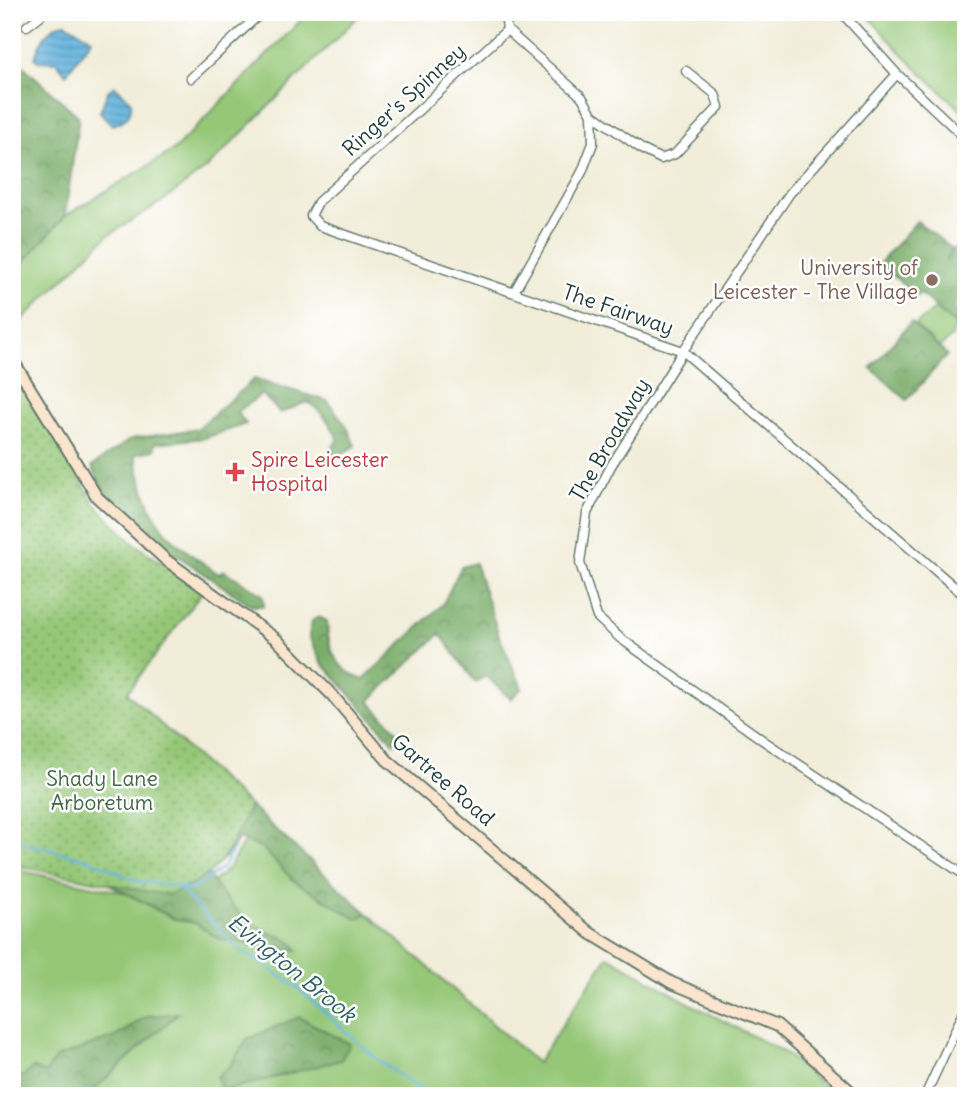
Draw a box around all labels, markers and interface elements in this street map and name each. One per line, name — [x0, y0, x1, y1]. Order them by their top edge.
street label: Ringer's Spinney — [337, 37, 471, 162]
place label: University of Leicester - The Village — [713, 254, 919, 305]
marker: University of Leicester - The Village — [924, 272, 940, 288]
street label: The Fairway — [559, 278, 677, 341]
street label: The Broadway — [563, 373, 656, 506]
place label: Spire Leicester Hospital — [251, 446, 389, 497]
marker: Spire Leicester Hospital — [225, 462, 245, 482]
street label: Gartree Road — [386, 728, 500, 832]
park label: Shady Lane Arboretum — [46, 765, 158, 816]
water label: Evington Brook — [222, 907, 363, 1029]

